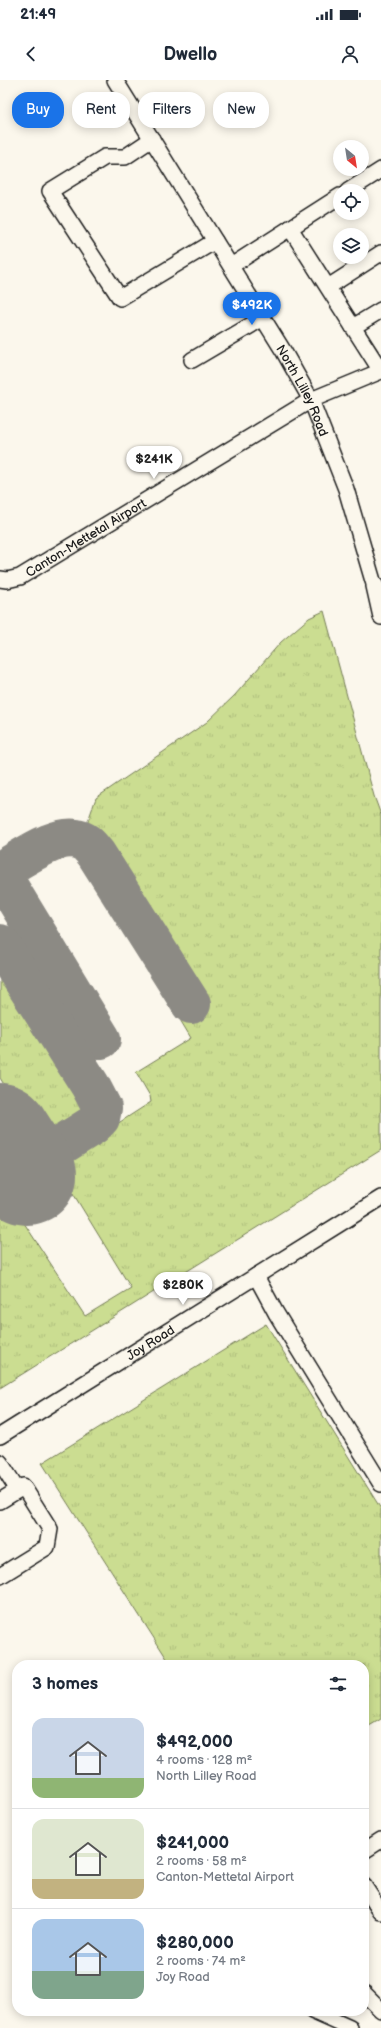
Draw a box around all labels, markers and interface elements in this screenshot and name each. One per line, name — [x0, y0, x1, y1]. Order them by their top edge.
text: 21:49 — [20, 5, 56, 24]
icon: back — [20, 43, 42, 65]
icon: person — [339, 43, 361, 65]
text: Dwello — [164, 44, 217, 65]
chip: Buy — [12, 92, 64, 128]
chip: Rent — [72, 92, 130, 128]
chip: Filters — [138, 92, 205, 128]
chip: New — [213, 92, 269, 128]
north arrow — [333, 140, 369, 176]
map controls — [333, 140, 369, 264]
button: locate — [333, 184, 369, 220]
button: layers — [333, 228, 369, 264]
pin: $492K — [224, 292, 280, 326]
text: $492K — [232, 297, 272, 313]
street label: North Lilley Road — [272, 342, 331, 439]
pin: $241K — [126, 446, 182, 480]
text: $241K — [135, 451, 173, 467]
street label: Canton-Mettetal Airport — [23, 495, 149, 581]
pin: $280K — [155, 1272, 211, 1306]
text: $280K — [162, 1277, 204, 1293]
street label: Joy Road — [124, 1322, 178, 1364]
icon: filters — [327, 1673, 349, 1695]
text: 3 homes — [32, 1674, 98, 1694]
text: $492,000 — [156, 1732, 233, 1752]
icon: home — [64, 1734, 112, 1782]
text: 4 rooms · 128 m² — [156, 1752, 252, 1768]
text: North Lilley Road — [156, 1768, 256, 1784]
text: $241,000 — [156, 1833, 229, 1853]
icon: home — [64, 1835, 112, 1883]
text: 2 rooms · 58 m² — [156, 1853, 247, 1869]
text: Canton-Mettetal Airport — [156, 1869, 294, 1885]
text: $280,000 — [156, 1933, 234, 1953]
icon: home — [64, 1935, 112, 1983]
text: 2 rooms · 74 m² — [156, 1953, 246, 1969]
text: Joy Road — [156, 1969, 210, 1985]

